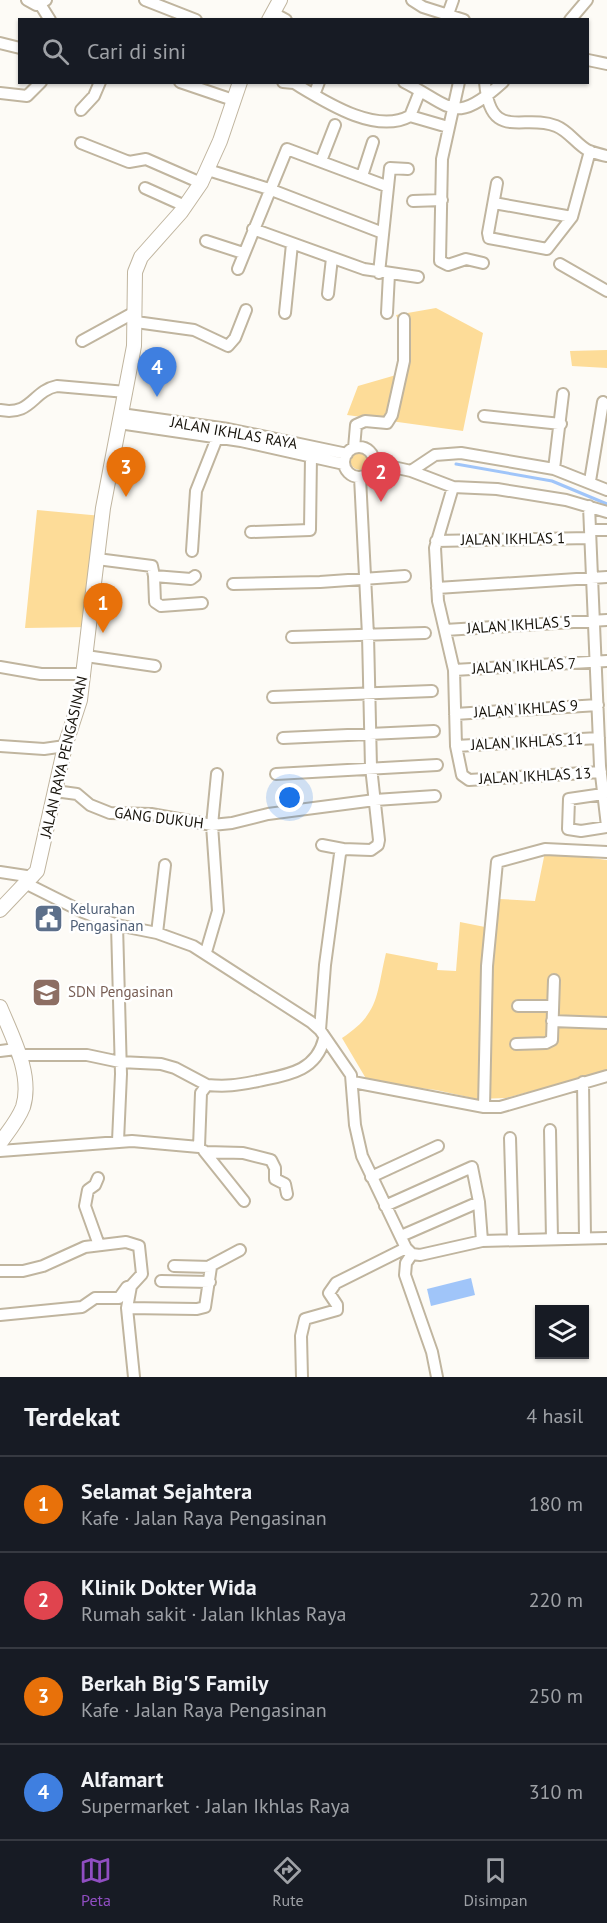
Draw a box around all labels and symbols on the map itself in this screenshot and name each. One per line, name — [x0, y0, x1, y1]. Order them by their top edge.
pin: 4 — [138, 348, 176, 397]
street label: JALAN IKHLAS RAYA — [168, 412, 299, 453]
pin: 3 — [106, 448, 146, 497]
pin: 2 — [362, 452, 400, 502]
street label: JALAN IKHLAS 1 — [460, 528, 565, 549]
pin: 1 — [84, 584, 122, 633]
street label: JALAN IKHLAS 5 — [465, 611, 572, 638]
street label: JALAN IKHLAS 7 — [470, 653, 577, 678]
street label: JALAN RAYA PENGASINAN — [35, 674, 91, 841]
street label: JALAN IKHLAS 9 — [472, 695, 579, 722]
street label: JALAN IKHLAS 11 — [469, 729, 584, 754]
street label: JALAN IKHLAS 13 — [477, 763, 592, 788]
your location — [275, 783, 304, 812]
street label: GANG DUKUH — [113, 803, 205, 832]
place label: Kelurahan Pengasinan — [70, 899, 143, 935]
public building icon: Kelurahan Pengasinan — [33, 902, 65, 934]
school or university icon: SDN Pengasinan — [31, 976, 63, 1008]
place label: SDN Pengasinan — [68, 982, 173, 1001]

